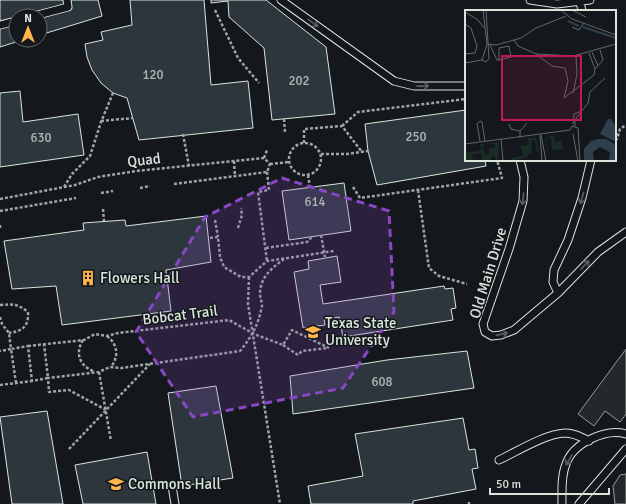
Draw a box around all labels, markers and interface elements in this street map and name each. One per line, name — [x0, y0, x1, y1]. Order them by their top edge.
north arrow — [8, 8, 48, 48]
inset map — [465, 10, 616, 161]
text: N — [24, 12, 32, 25]
one-way arrow — [307, 19, 318, 27]
house number: 120 — [142, 67, 164, 83]
house number: 202 — [288, 73, 310, 89]
one-way arrow — [416, 82, 429, 90]
house number: 250 — [405, 129, 427, 145]
house number: 630 — [30, 130, 52, 146]
street label: Quad — [126, 149, 162, 171]
one-way arrow — [578, 191, 585, 204]
one-way arrow — [519, 192, 526, 205]
house number: 614 — [304, 194, 326, 210]
street label: Old Main Drive — [466, 225, 510, 321]
one-way arrow — [580, 260, 589, 270]
building icon: Flowers Hall — [79, 269, 97, 287]
place label: Flowers Hall — [100, 269, 180, 287]
street label: Bobcat Trail — [141, 301, 219, 329]
place label: Texas State University — [325, 314, 397, 349]
school or university icon: Texas State University — [304, 323, 322, 341]
one-way arrow — [495, 329, 508, 337]
house number: 608 — [371, 374, 393, 390]
one-way arrow — [564, 454, 572, 466]
scale bar — [490, 470, 609, 496]
school or university icon: Commons Hall — [107, 475, 125, 493]
place label: Commons Hall — [128, 475, 221, 493]
text: 50 m — [496, 477, 521, 492]

